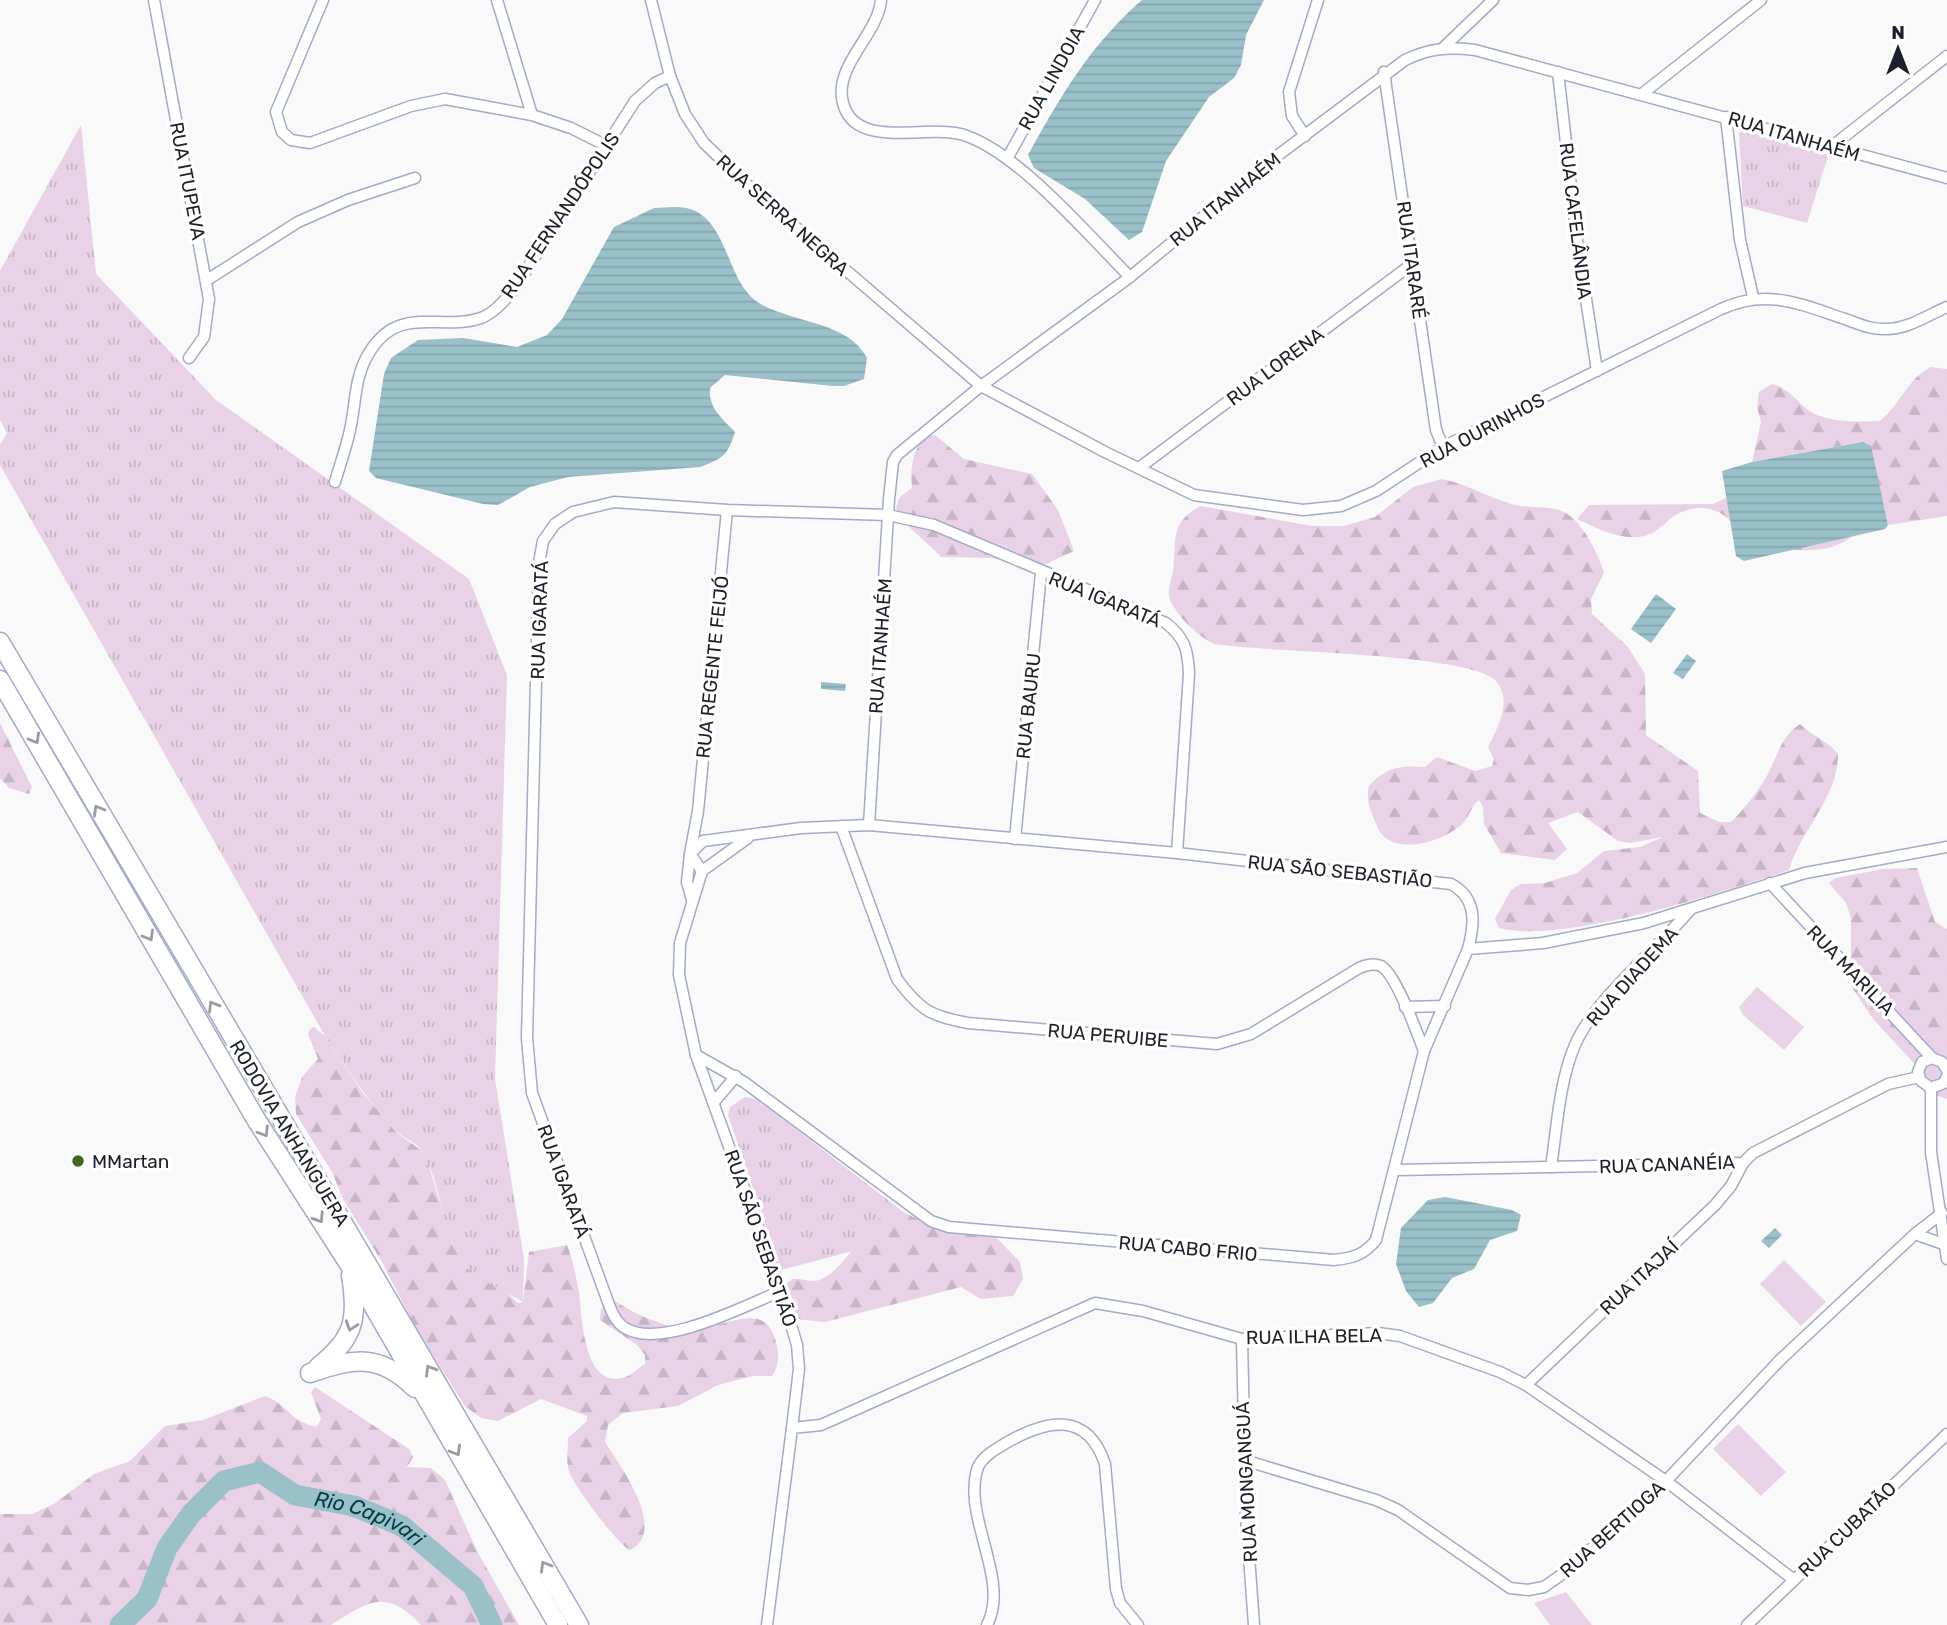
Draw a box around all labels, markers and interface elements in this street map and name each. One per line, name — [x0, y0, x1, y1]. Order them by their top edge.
north arrow — [1863, 14, 1933, 84]
text: N — [1891, 21, 1905, 44]
street label: RUA LINDOIA — [1013, 22, 1090, 134]
street label: RUA ITANHAÉM — [1725, 107, 1862, 166]
street label: RUA ITUPEVA — [165, 120, 210, 242]
street label: RUA FERNANDÓPOLIS — [496, 128, 625, 303]
street label: RUA CAFELÂNDIA — [1554, 141, 1597, 301]
street label: RUA ITANHAÉM — [1165, 148, 1285, 251]
street label: RUA SERRA NEGRA — [712, 150, 854, 281]
street label: RUA ITARARÉ — [1392, 200, 1431, 321]
street label: RUA LORENA — [1222, 322, 1329, 410]
street label: RUA OURINHOS — [1416, 388, 1548, 473]
street label: RUA IGARATÁ — [526, 560, 553, 680]
street label: RUA IGARATÁ — [1045, 566, 1165, 633]
street label: RUA REGENTE FEIJÓ — [691, 574, 734, 760]
street label: RUA ITANHAÉM — [864, 577, 897, 715]
street label: RUA BAURU — [1011, 652, 1046, 760]
one-way arrow — [26, 732, 39, 745]
one-way arrow — [93, 804, 106, 817]
street label: RUA SÃO SEBASTIÃO — [1246, 850, 1433, 893]
street label: RUA MARILIA — [1802, 920, 1900, 1020]
street label: RUA DIADEMA — [1582, 922, 1683, 1031]
one-way arrow — [141, 928, 154, 941]
one-way arrow — [208, 1001, 221, 1014]
street label: RUA PERUIBE — [1047, 1019, 1169, 1052]
street label: RODOVIA ANHANGUERA — [225, 1036, 354, 1231]
street label: RUA IGARATÁ — [532, 1121, 595, 1241]
one-way arrow — [256, 1124, 269, 1137]
street label: RUA SÃO SEBASTIÃO — [719, 1147, 802, 1330]
place label: MMartan — [92, 1150, 169, 1173]
street label: RUA CANANÉIA — [1599, 1151, 1736, 1178]
marker: MMartan — [70, 1153, 86, 1169]
one-way arrow — [311, 1210, 324, 1223]
street label: RUA CABO FRIO — [1117, 1231, 1258, 1266]
street label: RUA ITAJAÍ — [1595, 1234, 1684, 1320]
one-way arrow — [344, 1320, 359, 1332]
street label: RUA ILHA BELA — [1246, 1324, 1383, 1349]
one-way arrow — [425, 1364, 438, 1377]
street label: RUA MONGANGUÁ — [1231, 1401, 1262, 1563]
one-way arrow — [448, 1443, 461, 1456]
street label: RUA BERTIOGA — [1555, 1476, 1670, 1583]
street label: RUA CUBATÃO — [1794, 1477, 1901, 1582]
water label: Rio Capivari — [312, 1486, 430, 1552]
one-way arrow — [540, 1561, 553, 1573]

